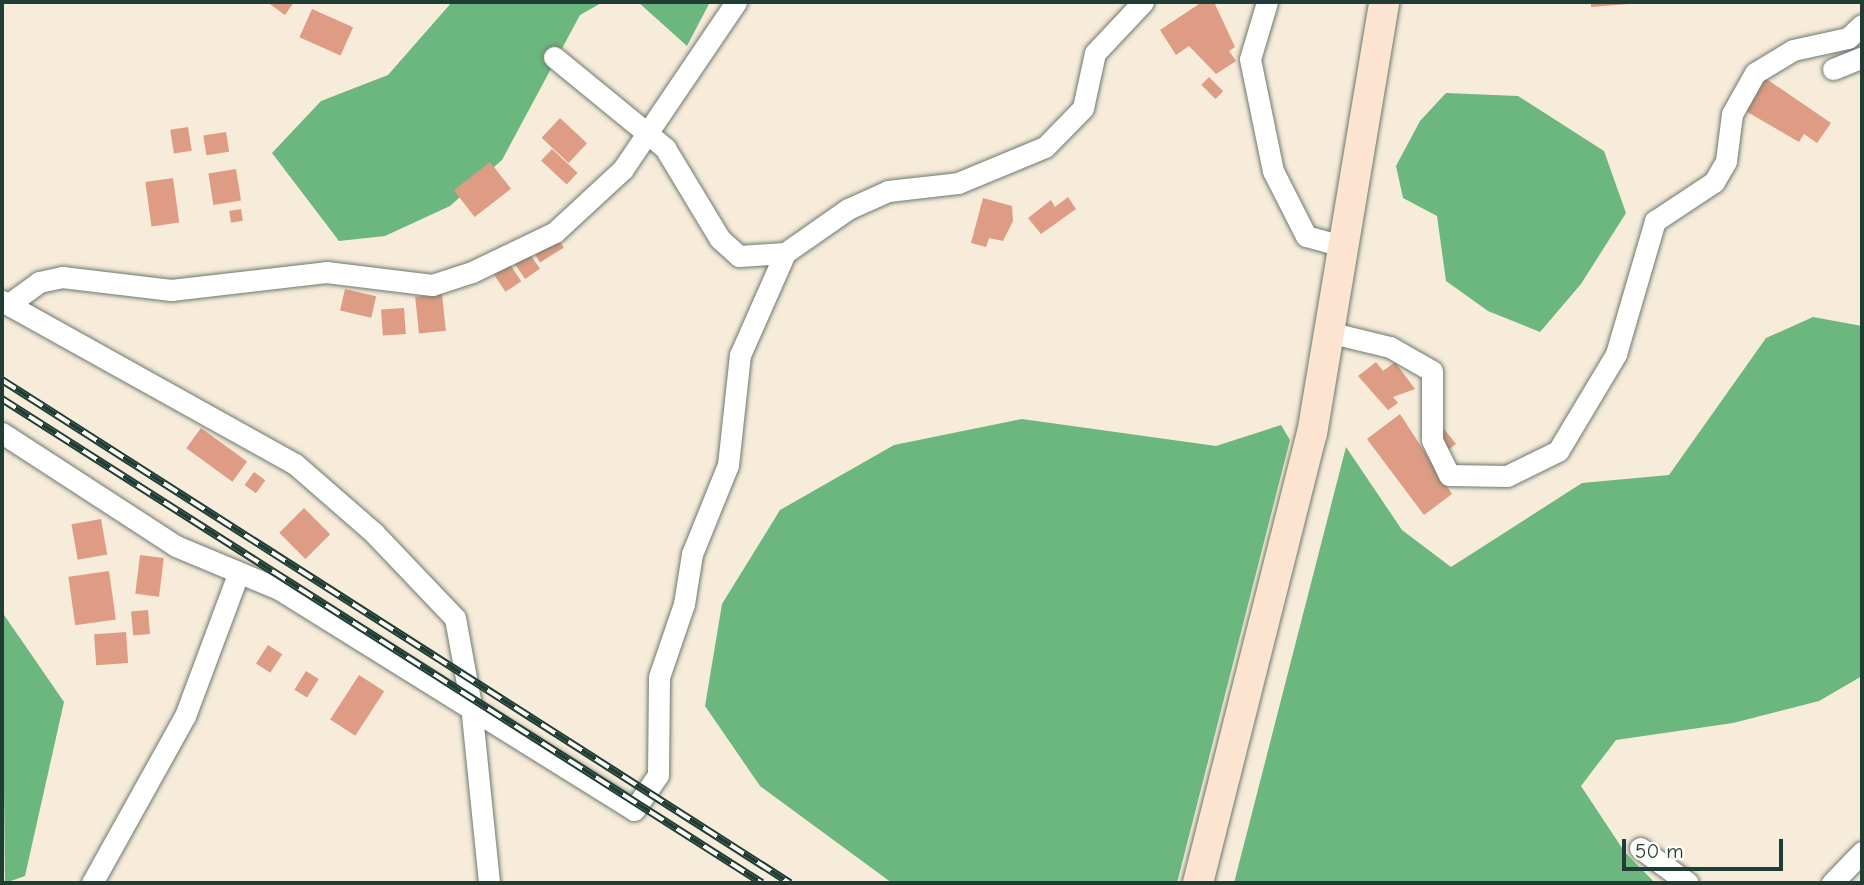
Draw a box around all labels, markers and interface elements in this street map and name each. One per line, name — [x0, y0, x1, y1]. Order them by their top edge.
scale bar — [1626, 826, 1787, 870]
text: 50 m — [1635, 839, 1684, 863]

